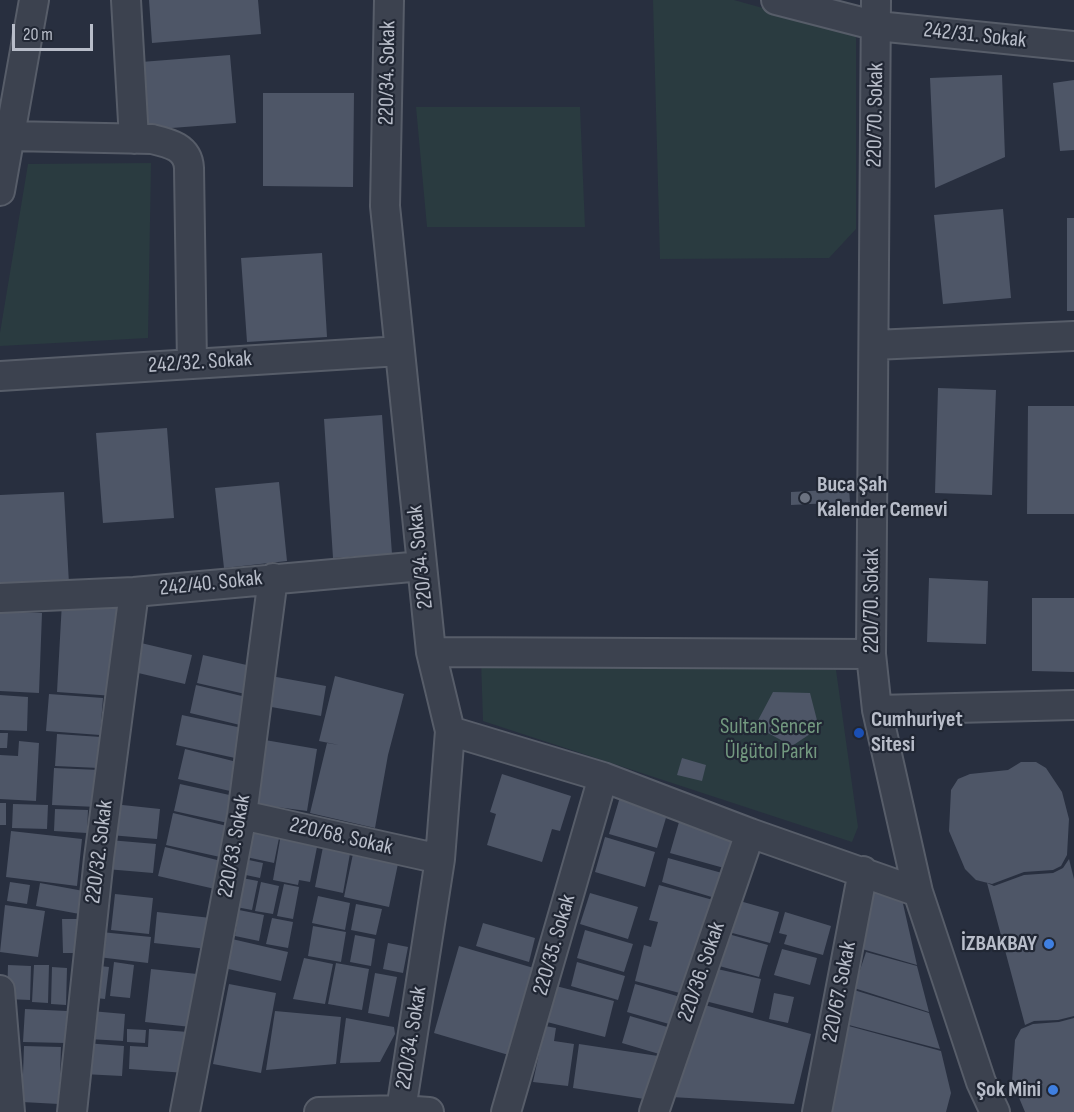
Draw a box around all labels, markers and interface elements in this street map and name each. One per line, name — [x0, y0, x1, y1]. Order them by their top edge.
scale bar — [15, 12, 96, 50]
street label: 242/31. Sokak — [922, 17, 1028, 55]
street label: 220/34. Sokak — [374, 21, 402, 125]
text: 20 m — [23, 24, 53, 45]
street label: 220/70. Sokak — [862, 62, 890, 168]
street label: 242/32. Sokak — [147, 346, 253, 380]
place label: Buca Şah Kalender Cemevi — [817, 472, 947, 524]
marker: Buca Şah Kalender Cemevi — [798, 491, 812, 505]
street label: 220/34. Sokak — [402, 504, 440, 610]
street label: 220/70. Sokak — [859, 549, 885, 653]
street label: 242/40. Sokak — [158, 565, 264, 603]
place label: Cumhuriyet Sitesi — [871, 707, 963, 758]
park label: Sultan Sencer Ülgütol Parkı — [720, 714, 822, 766]
marker: Cumhuriyet Sitesi — [852, 726, 866, 740]
street label: 220/33. Sokak — [213, 792, 257, 900]
street label: 220/32. Sokak — [81, 799, 119, 905]
street label: 220/68. Sokak — [287, 812, 395, 862]
street label: 220/35. Sokak — [528, 891, 582, 999]
street label: 220/36. Sokak — [673, 918, 731, 1026]
place label: İZBAKBAY — [961, 931, 1037, 957]
marker: İZBAKBAY — [1042, 937, 1056, 951]
street label: 220/67. Sokak — [817, 939, 863, 1045]
street label: 220/34. Sokak — [391, 984, 433, 1092]
place label: Şok Mini — [976, 1077, 1041, 1103]
marker: Şok Mini — [1046, 1083, 1060, 1097]

